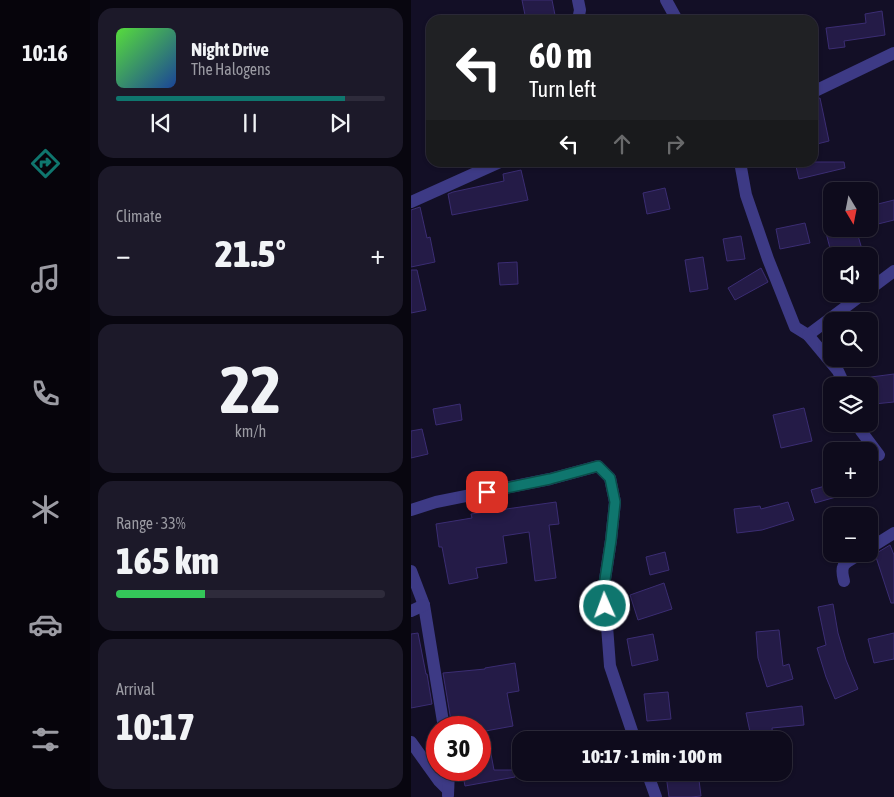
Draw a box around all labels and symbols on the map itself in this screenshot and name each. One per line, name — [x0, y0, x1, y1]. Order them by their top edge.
north arrow — [823, 182, 879, 238]
pin — [466, 471, 508, 513]
position arrow — [578, 579, 630, 631]
speed limit sign: 30 — [426, 716, 491, 781]

